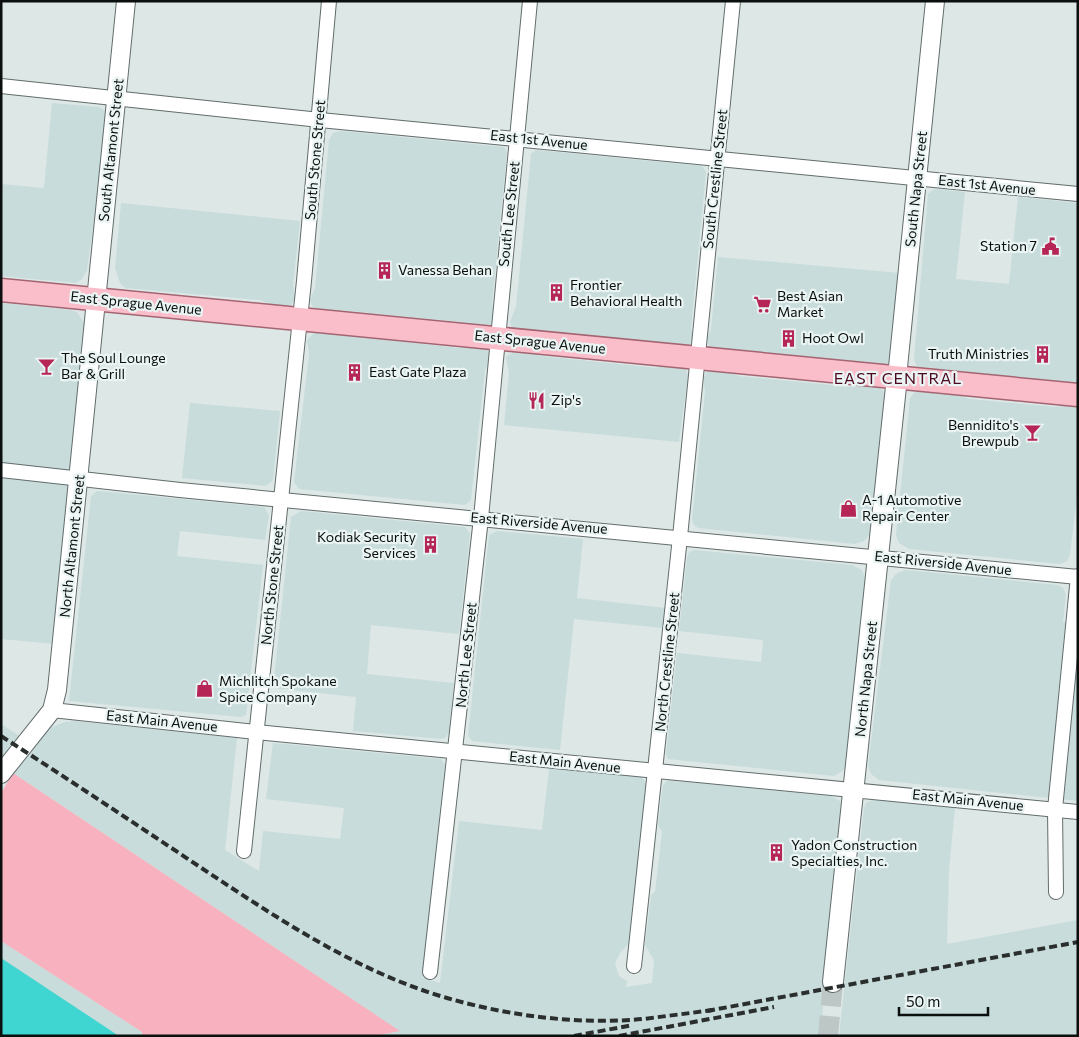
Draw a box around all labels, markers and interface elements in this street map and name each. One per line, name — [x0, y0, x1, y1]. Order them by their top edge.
street label: South Altamont Street — [95, 77, 126, 222]
street label: South Stone Street — [301, 99, 328, 221]
street label: South Crestline Street — [699, 108, 730, 249]
street label: East 1st Avenue — [490, 126, 589, 153]
street label: South Napa Street — [901, 130, 930, 248]
street label: South Lee Street — [495, 160, 523, 267]
street label: East 1st Avenue — [938, 171, 1037, 198]
public building icon: Station 7 — [1041, 236, 1061, 256]
place label: Station 7 — [980, 237, 1037, 254]
building icon: Vanessa Behan — [374, 260, 394, 280]
place label: Vanessa Behan — [398, 261, 492, 278]
place label: Frontier Behavioral Health — [570, 276, 682, 309]
building icon: Frontier Behavioral Health — [546, 283, 566, 303]
street label: East Sprague Avenue — [70, 287, 202, 318]
place label: Best Asian Market — [777, 287, 843, 320]
supermarket icon: Best Asian Market — [753, 294, 773, 314]
street label: East Sprague Avenue — [474, 326, 606, 357]
building icon: Hoot Owl — [778, 328, 798, 348]
place label: Hoot Owl — [802, 329, 864, 346]
building icon: Truth Ministries — [1033, 344, 1053, 364]
place label: Truth Ministries — [928, 345, 1029, 362]
place label: The Soul Lounge Bar & Grill — [61, 349, 166, 382]
bar icon: The Soul Lounge Bar & Grill — [37, 356, 57, 376]
building icon: East Gate Plaza — [345, 362, 365, 382]
place label: East Gate Plaza — [369, 363, 467, 380]
district label: EAST CENTRAL — [834, 368, 962, 387]
restaurant icon: Zip's — [527, 390, 547, 410]
place label: Zip's — [551, 391, 581, 408]
place label: Bennidito's Brewpub — [948, 416, 1019, 449]
bar icon: Bennidito's Brewpub — [1023, 423, 1043, 443]
street label: North Altamont Street — [56, 473, 88, 618]
place label: A-1 Automotive Repair Center — [862, 491, 961, 524]
shop icon: A-1 Automotive Repair Center — [838, 498, 858, 518]
street label: East Riverside Avenue — [470, 508, 608, 537]
street label: North Stone Street — [257, 524, 286, 646]
place label: Kodiak Security Services — [317, 528, 416, 561]
building icon: Kodiak Security Services — [420, 535, 440, 555]
street label: East Riverside Avenue — [874, 547, 1012, 578]
street label: North Crestline Street — [651, 591, 682, 733]
street label: North Lee Street — [452, 601, 480, 709]
street label: North Napa Street — [851, 620, 880, 738]
place label: Michlitch Spokane Spice Company — [219, 672, 337, 705]
shop icon: Michlitch Spokane Spice Company — [195, 679, 215, 699]
street label: East Main Avenue — [105, 706, 219, 735]
street label: East Main Avenue — [508, 747, 622, 776]
street label: East Main Avenue — [911, 785, 1025, 814]
place label: Yadon Construction Specialties, Inc. — [791, 836, 917, 869]
building icon: Yadon Construction Specialties, Inc. — [767, 843, 787, 863]
scale bar — [899, 984, 988, 1016]
text: 50 m — [906, 992, 940, 1010]

